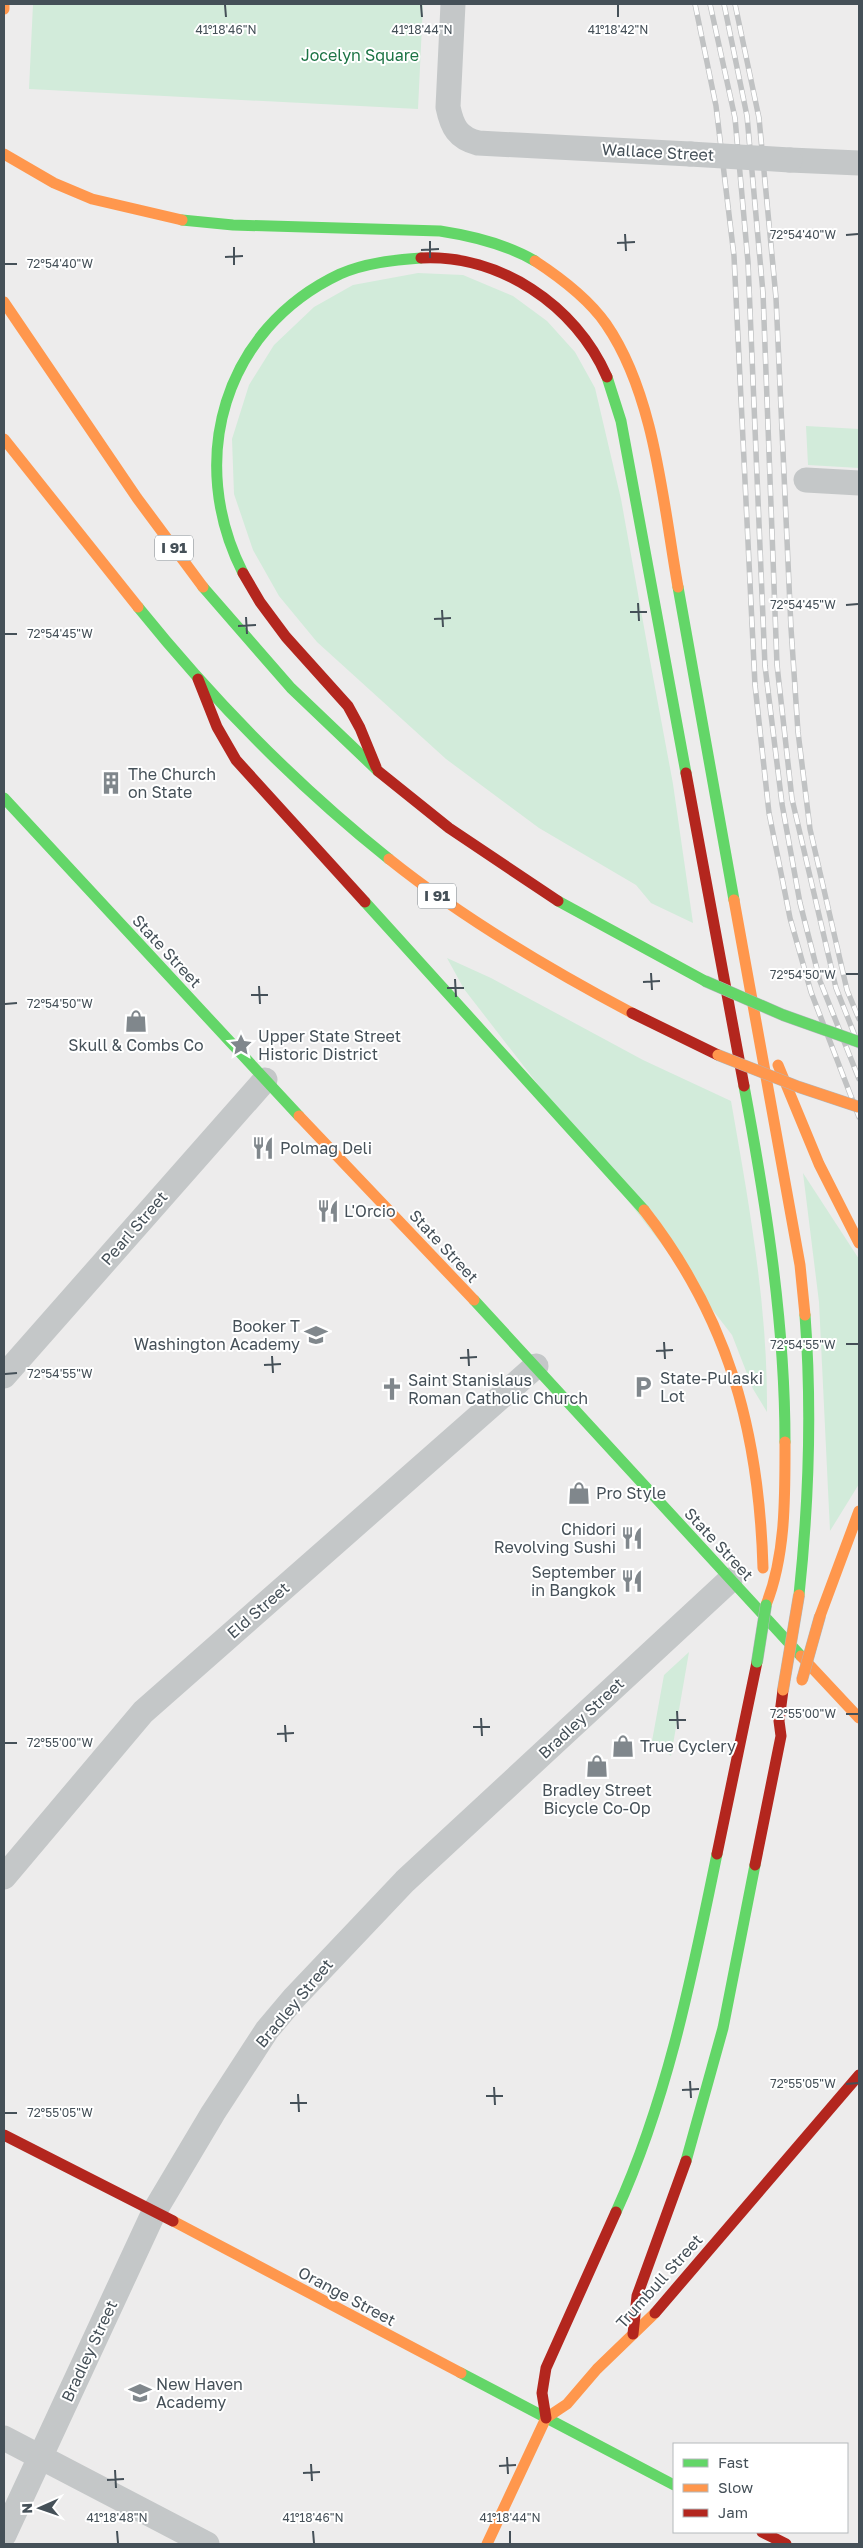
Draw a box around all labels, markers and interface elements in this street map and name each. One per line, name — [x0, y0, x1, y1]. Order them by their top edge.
text: 41°18'46"N — [195, 22, 257, 37]
text: 41°18'44"N — [391, 22, 453, 37]
text: 41°18'42"N — [588, 22, 648, 37]
park label: Jocelyn Square — [301, 45, 419, 65]
street label: Wallace Street — [601, 139, 715, 165]
text: 72°54'40"W — [770, 227, 837, 242]
text: 72°54'40"W — [27, 256, 94, 271]
road number: I 91 — [155, 536, 193, 560]
text: 72°54'45"W — [770, 597, 836, 612]
text: 72°54'45"W — [27, 626, 93, 641]
place label: The Church on State — [128, 764, 216, 802]
building icon: The Church on State — [98, 770, 124, 796]
road number: I 91 — [418, 884, 456, 908]
street label: State Street — [128, 910, 206, 992]
text: 72°54'50"W — [770, 967, 836, 982]
text: 72°54'50"W — [27, 996, 93, 1011]
shop icon: Skull & Combs Co — [123, 1008, 149, 1034]
place label: Upper State Street Historic District — [258, 1026, 401, 1064]
place icon: Upper State Street Historic District — [228, 1032, 254, 1058]
place label: Skull & Combs Co — [68, 1035, 204, 1055]
restaurant icon: Polmag Deli — [250, 1135, 276, 1161]
place label: Polmag Deli — [280, 1138, 372, 1158]
street label: Pearl Street — [96, 1187, 172, 1269]
restaurant icon: L'Orcio — [315, 1198, 341, 1224]
place label: L'Orcio — [344, 1201, 396, 1221]
street label: State Street — [405, 1205, 483, 1287]
place label: Booker T Washington Academy — [134, 1316, 300, 1354]
school or university icon: Booker T Washington Academy — [303, 1322, 329, 1348]
text: 72°54'55"W — [770, 1337, 836, 1352]
text: 72°54'55"W — [27, 1366, 93, 1381]
place label: State-Pulaski Lot — [660, 1368, 763, 1406]
place label: Saint Stanislaus Roman Catholic Church — [408, 1370, 588, 1408]
parking icon: State-Pulaski Lot — [630, 1374, 656, 1400]
church icon: Saint Stanislaus Roman Catholic Church — [379, 1376, 405, 1402]
shop icon: Pro Style — [566, 1480, 592, 1506]
place label: Pro Style — [596, 1483, 666, 1503]
street label: State Street — [680, 1503, 758, 1585]
place label: Chidori Revolving Sushi — [494, 1519, 616, 1557]
restaurant icon: Chidori Revolving Sushi — [619, 1525, 645, 1551]
place label: September in Bangkok — [531, 1562, 616, 1600]
restaurant icon: September in Bangkok — [619, 1568, 645, 1594]
street label: Eld Street — [223, 1578, 293, 1642]
street label: Bradley Street — [534, 1673, 628, 1763]
text: 72°55'00"W — [770, 1706, 836, 1721]
shop icon: True Cyclery — [610, 1733, 636, 1759]
text: 72°55'00"W — [27, 1735, 93, 1750]
place label: True Cyclery — [640, 1736, 736, 1756]
shop icon: Bradley Street Bicycle Co-Op — [584, 1753, 610, 1779]
place label: Bradley Street Bicycle Co-Op — [542, 1780, 652, 1818]
street label: Bradley Street — [251, 1954, 337, 2052]
text: 72°55'05"W — [770, 2076, 836, 2091]
text: 72°55'05"W — [27, 2105, 93, 2120]
street label: Trumbull Street — [612, 2230, 706, 2332]
street label: Orange Street — [295, 2262, 399, 2330]
street label: Bradley Street — [57, 2297, 121, 2405]
place label: New Haven Academy — [156, 2374, 243, 2412]
school or university icon: New Haven Academy — [127, 2380, 153, 2406]
legend — [673, 2443, 848, 2533]
text: Fast — [718, 2453, 749, 2471]
text: Slow — [718, 2478, 753, 2496]
north arrow — [15, 2483, 65, 2533]
text: N — [18, 2503, 35, 2514]
text: Jam — [718, 2503, 748, 2521]
text: 41°18'48"N — [86, 2510, 148, 2525]
text: 41°18'46"N — [282, 2510, 344, 2525]
text: 41°18'44"N — [479, 2510, 541, 2525]

